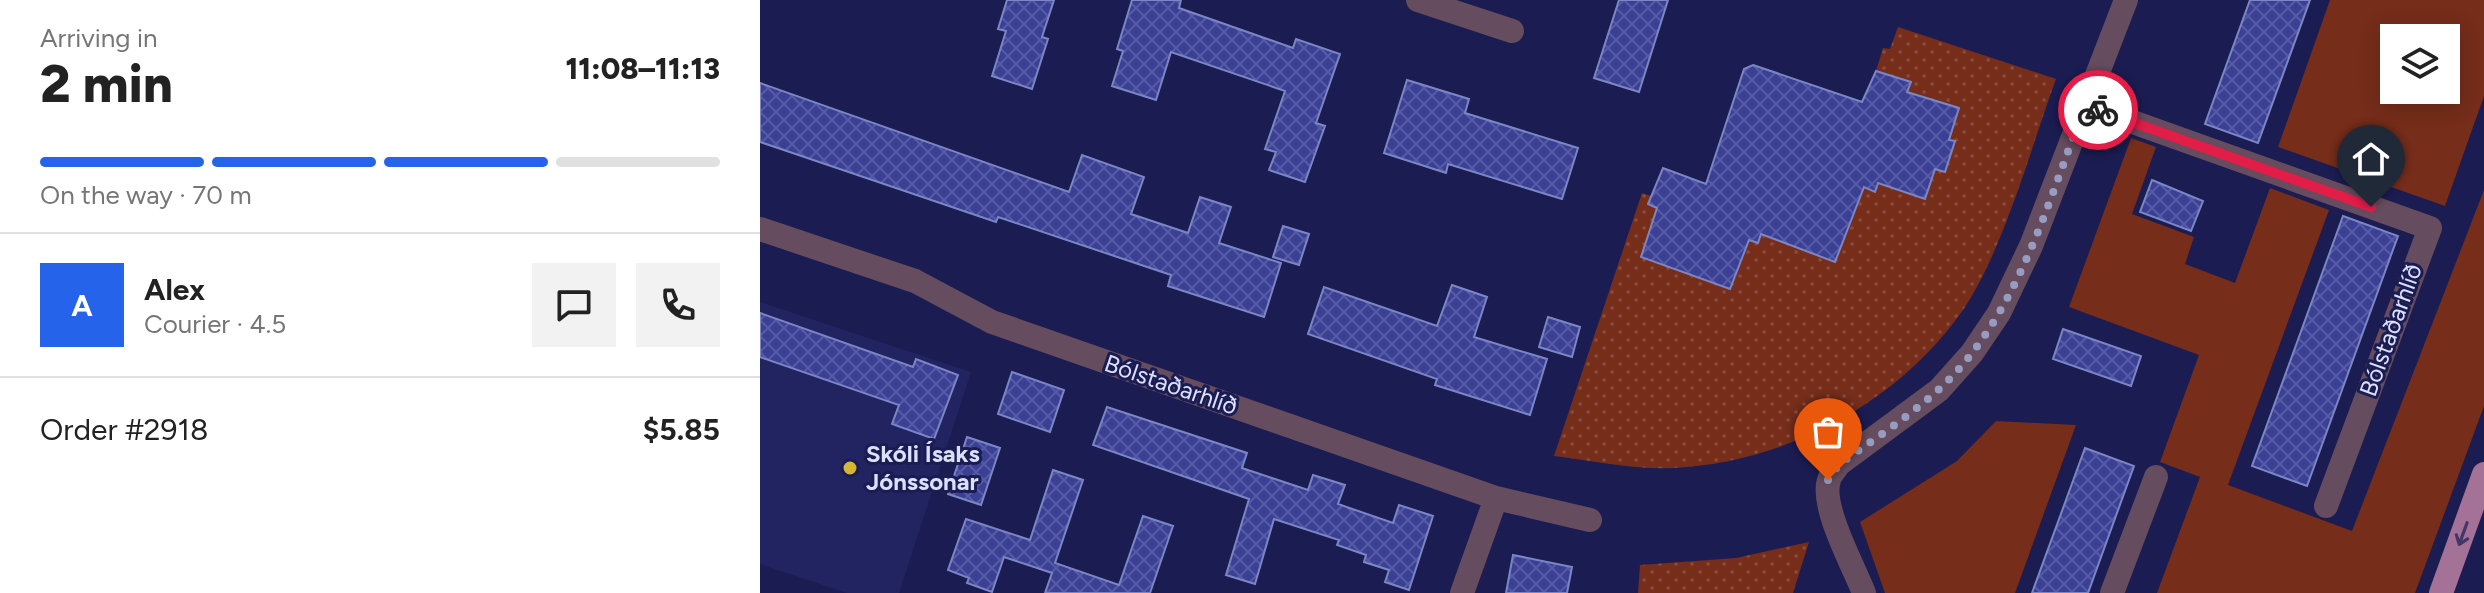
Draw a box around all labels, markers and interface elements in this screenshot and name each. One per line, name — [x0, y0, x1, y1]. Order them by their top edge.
text: Arriving in — [40, 22, 158, 54]
map controls — [2380, 24, 2460, 104]
button: layers — [2380, 24, 2460, 104]
text: 11:08–11:13 — [565, 50, 720, 87]
text: 2 min — [40, 53, 173, 115]
courier — [2058, 70, 2138, 150]
icon: bike — [2076, 88, 2120, 132]
pin — [2337, 125, 2405, 207]
icon: home — [2349, 137, 2393, 181]
text: On the way · 70 m — [40, 179, 252, 211]
street label: Bólstaðarhlíð — [2353, 260, 2428, 400]
button: chat — [532, 263, 616, 347]
button: phone — [636, 263, 720, 347]
text: Alex — [144, 271, 205, 308]
text: A — [71, 287, 93, 324]
text: Courier · 4.5 — [144, 308, 286, 340]
street label: Bólstaðarhlíð — [1101, 348, 1242, 421]
pin — [1794, 398, 1862, 480]
icon: bag — [1806, 410, 1850, 454]
text: Order #2918 — [40, 411, 208, 448]
text: $5.85 — [643, 411, 720, 448]
place label: Skóli Ísaks Jónssonar — [866, 439, 980, 496]
marker: Skóli Ísaks Jónssonar — [841, 459, 859, 477]
one-way arrow — [2454, 521, 2469, 546]

